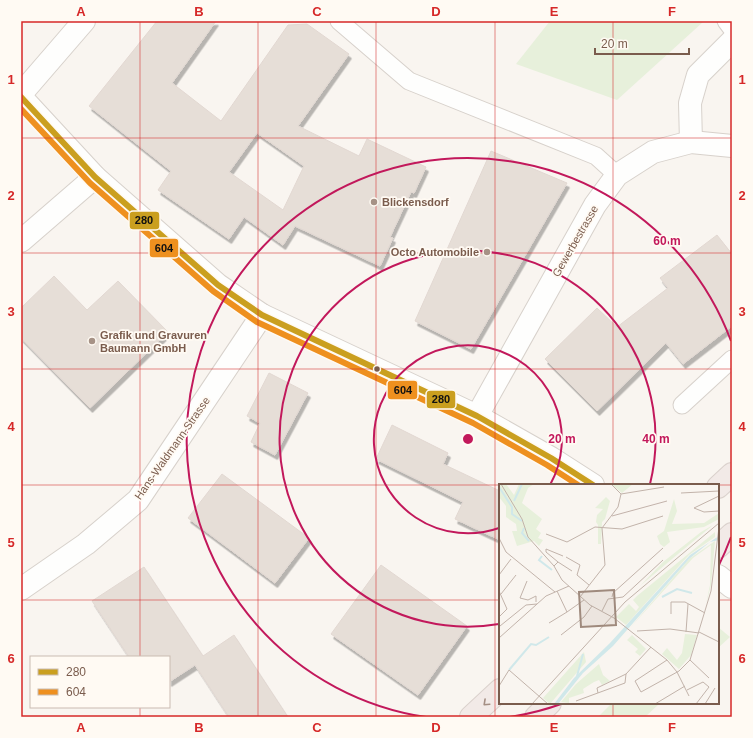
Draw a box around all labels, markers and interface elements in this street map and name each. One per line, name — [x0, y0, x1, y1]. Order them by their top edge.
text: A — [76, 4, 86, 19]
text: B — [194, 4, 204, 19]
text: C — [312, 4, 322, 19]
text: D — [431, 4, 441, 19]
text: E — [550, 4, 559, 19]
text: F — [668, 4, 676, 19]
scale bar — [595, 30, 689, 56]
text: 20 m — [601, 37, 628, 51]
text: 1 — [7, 72, 15, 87]
text: 1 — [738, 72, 746, 87]
text: 2 — [7, 188, 15, 203]
text: 2 — [738, 188, 746, 203]
place label: Blickensdorf — [382, 196, 449, 208]
marker: Blickensdorf — [369, 197, 379, 207]
street label: Gewerbestrasse — [550, 203, 600, 279]
line badge: 280 — [129, 211, 160, 230]
text: 280 — [135, 214, 153, 226]
text: 60 m — [653, 234, 681, 248]
line badge: 604 — [149, 238, 179, 258]
text: 604 — [155, 242, 174, 254]
place label: Octo Automobile — [391, 246, 479, 258]
marker: Octo Automobile — [482, 247, 492, 257]
text: 3 — [7, 304, 15, 319]
text: 3 — [738, 304, 746, 319]
place label: Grafik und Gravuren Baumann GmbH — [100, 329, 207, 354]
marker: Grafik und Gravuren Baumann GmbH — [87, 336, 97, 346]
unlabelled marker — [372, 364, 382, 374]
line badge: 604 — [387, 380, 418, 400]
text: 604 — [394, 384, 413, 396]
line badge: 280 — [426, 390, 456, 409]
text: 280 — [432, 393, 450, 405]
street label: Hans-Waldmann-Strasse — [132, 394, 212, 502]
text: 4 — [7, 419, 15, 434]
text: 4 — [738, 419, 746, 434]
centre of rings — [461, 432, 475, 446]
text: 20 m — [548, 432, 576, 446]
text: 40 m — [642, 432, 670, 446]
inset map — [499, 484, 719, 704]
text: 5 — [7, 535, 15, 550]
text: 5 — [738, 535, 746, 550]
text: 6 — [7, 651, 15, 666]
text: 6 — [738, 651, 746, 666]
legend — [30, 656, 170, 708]
text: 280 — [66, 665, 86, 679]
text: 604 — [66, 685, 86, 699]
one-way arrow — [483, 698, 490, 705]
text: A — [76, 720, 86, 735]
text: B — [194, 720, 204, 735]
text: C — [312, 720, 322, 735]
text: D — [431, 720, 441, 735]
text: E — [550, 720, 559, 735]
text: F — [668, 720, 676, 735]

